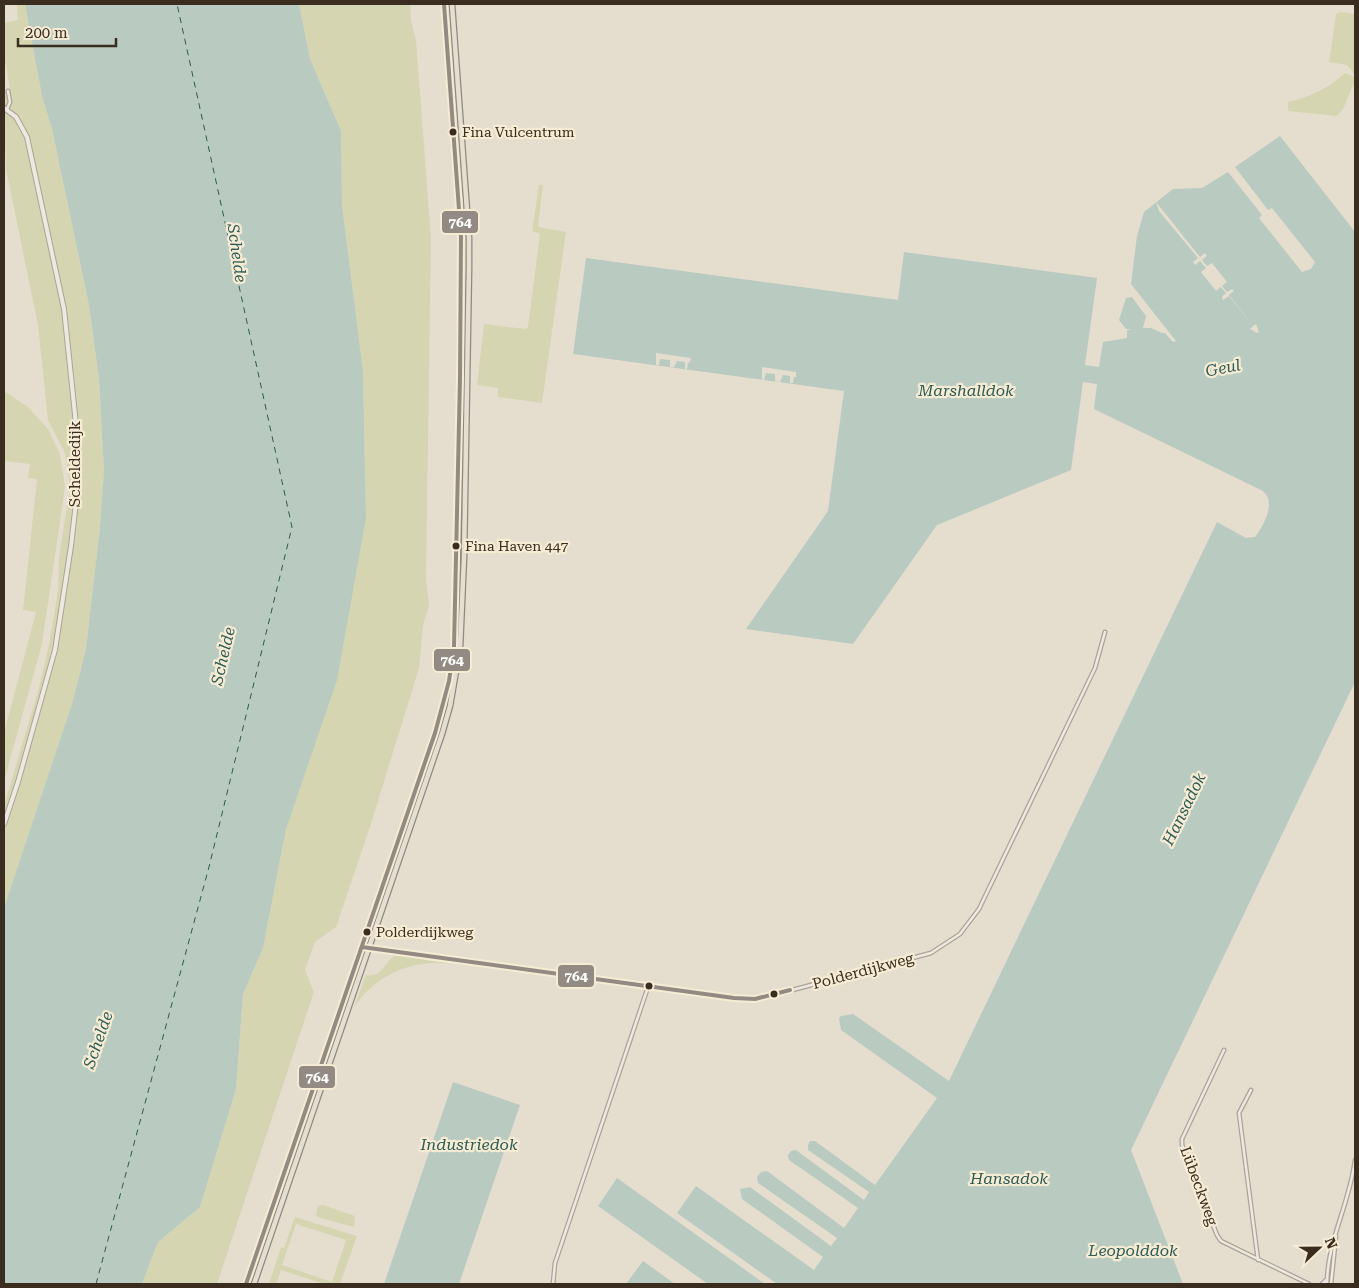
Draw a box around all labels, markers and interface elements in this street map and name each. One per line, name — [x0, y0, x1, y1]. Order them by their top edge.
scale bar — [18, 15, 115, 47]
text: 200 m — [25, 24, 68, 42]
place label: Fina Vulcentrum — [462, 124, 575, 140]
marker: Fina Vulcentrum — [448, 127, 458, 137]
line badge: 764 — [441, 210, 479, 234]
text: 764 — [448, 214, 472, 230]
water label: Schelde — [223, 222, 251, 284]
water label: Geul — [1204, 355, 1242, 381]
water label: Marshalldok — [917, 381, 1014, 400]
street label: Scheldedijk — [66, 420, 84, 507]
place label: Fina Haven 447 — [465, 538, 569, 554]
marker: Fina Haven 447 — [451, 541, 461, 551]
water label: Schelde — [207, 625, 239, 688]
line badge: 764 — [433, 648, 471, 672]
text: 764 — [440, 652, 464, 668]
water label: Hansadok — [1158, 769, 1210, 849]
place label: Polderdijkweg — [376, 924, 473, 940]
marker: Polderdijkweg — [362, 927, 372, 937]
street label: Polderdijkweg — [810, 949, 916, 993]
line badge: 764 — [557, 964, 595, 988]
text: 764 — [564, 968, 588, 984]
unlabelled marker — [644, 981, 654, 991]
unlabelled marker — [769, 989, 779, 999]
water label: Schelde — [79, 1009, 117, 1072]
line badge: 764 — [298, 1065, 336, 1089]
text: 764 — [305, 1069, 329, 1085]
water label: Industriedok — [419, 1135, 518, 1154]
street label: Lübeckweg — [1176, 1144, 1222, 1229]
water label: Hansadok — [969, 1169, 1048, 1188]
north arrow — [1294, 1223, 1344, 1273]
text: N — [1322, 1235, 1341, 1251]
water label: Leopolddok — [1087, 1241, 1178, 1260]

